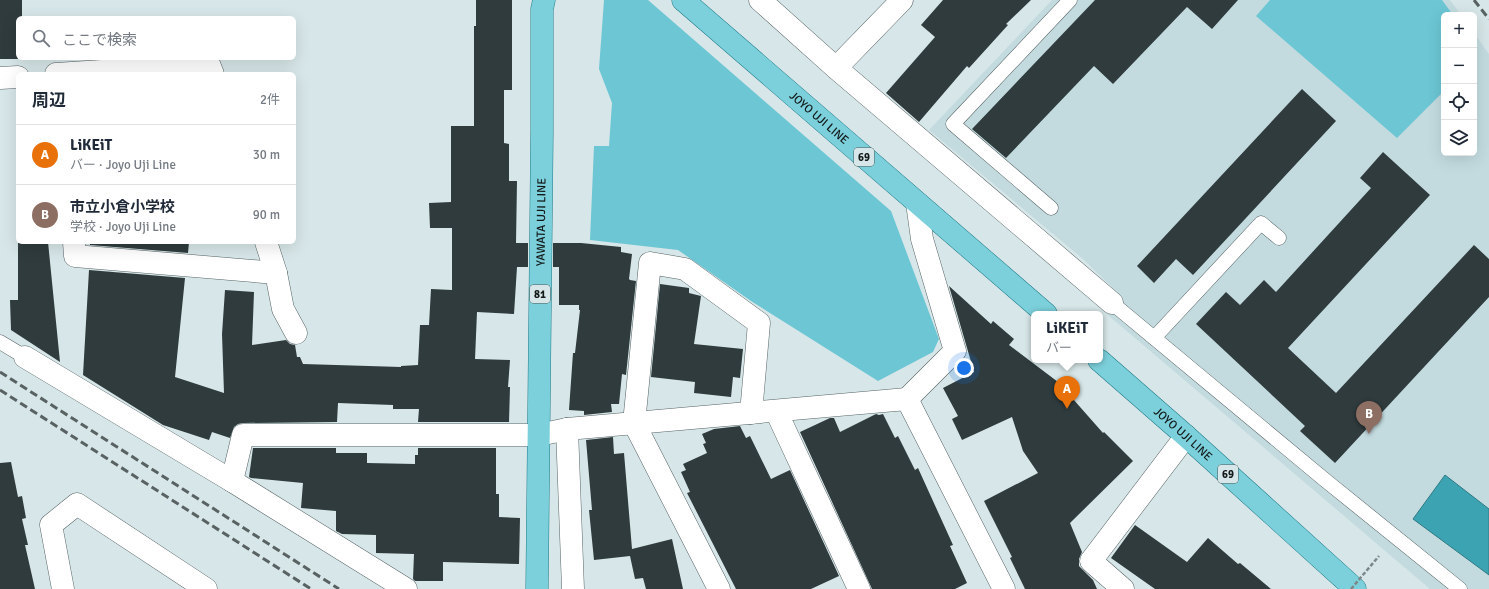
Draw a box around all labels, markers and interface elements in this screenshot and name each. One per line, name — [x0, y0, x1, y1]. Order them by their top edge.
map controls — [1441, 12, 1477, 156]
button: + — [1441, 12, 1477, 48]
search box — [16, 16, 296, 60]
icon: search — [30, 27, 52, 49]
text: ここで検索 — [62, 31, 137, 49]
button: − — [1441, 48, 1477, 84]
button: locate — [1441, 84, 1477, 120]
street label: JOYO UJI LINE — [786, 88, 852, 148]
text: 周辺 — [32, 90, 66, 111]
text: 2件 — [260, 92, 280, 108]
button: layers — [1441, 120, 1477, 156]
text: LiKEiT — [70, 136, 112, 154]
text: A — [41, 147, 49, 163]
text: 30 m — [253, 147, 280, 163]
road number: 69 — [854, 148, 874, 166]
text: バー · Joyo Uji Line — [70, 157, 176, 173]
street label: YAWATA UJI LINE — [534, 178, 549, 266]
text: 市立小倉小学校 — [70, 198, 175, 216]
text: B — [41, 207, 49, 223]
text: 90 m — [253, 207, 280, 223]
text: 学校 · Joyo Uji Line — [70, 219, 176, 235]
road number: 81 — [530, 285, 550, 303]
popup — [1031, 311, 1103, 363]
text: LiKEiT — [1046, 319, 1088, 337]
text: バー — [1046, 340, 1072, 356]
your location — [954, 358, 974, 378]
pin: A — [1054, 376, 1080, 409]
pin: B — [1356, 401, 1382, 434]
street label: JOYO UJI LINE — [1150, 404, 1215, 464]
road number: 69 — [1218, 465, 1238, 483]

